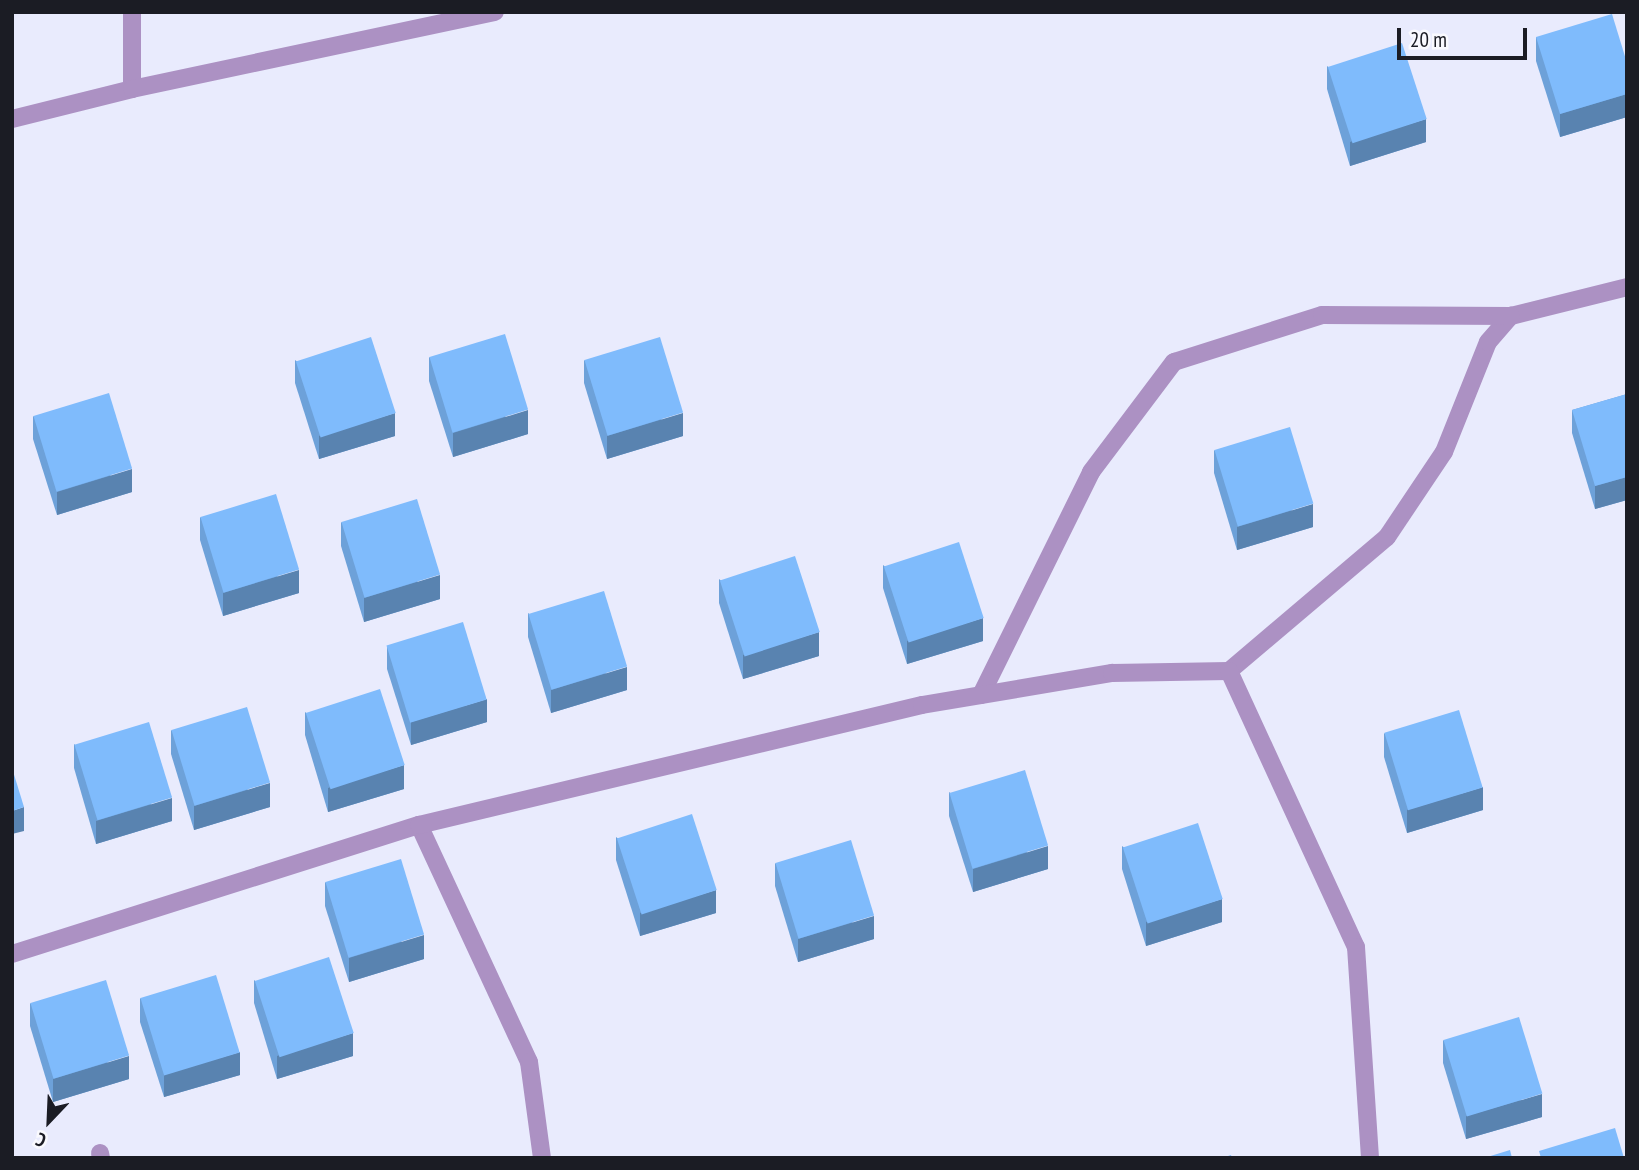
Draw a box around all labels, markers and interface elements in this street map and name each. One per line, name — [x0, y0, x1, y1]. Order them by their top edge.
scale bar — [1401, 14, 1530, 58]
text: 20 m — [1410, 26, 1447, 53]
north arrow — [14, 1086, 84, 1156]
text: С — [32, 1128, 49, 1153]

